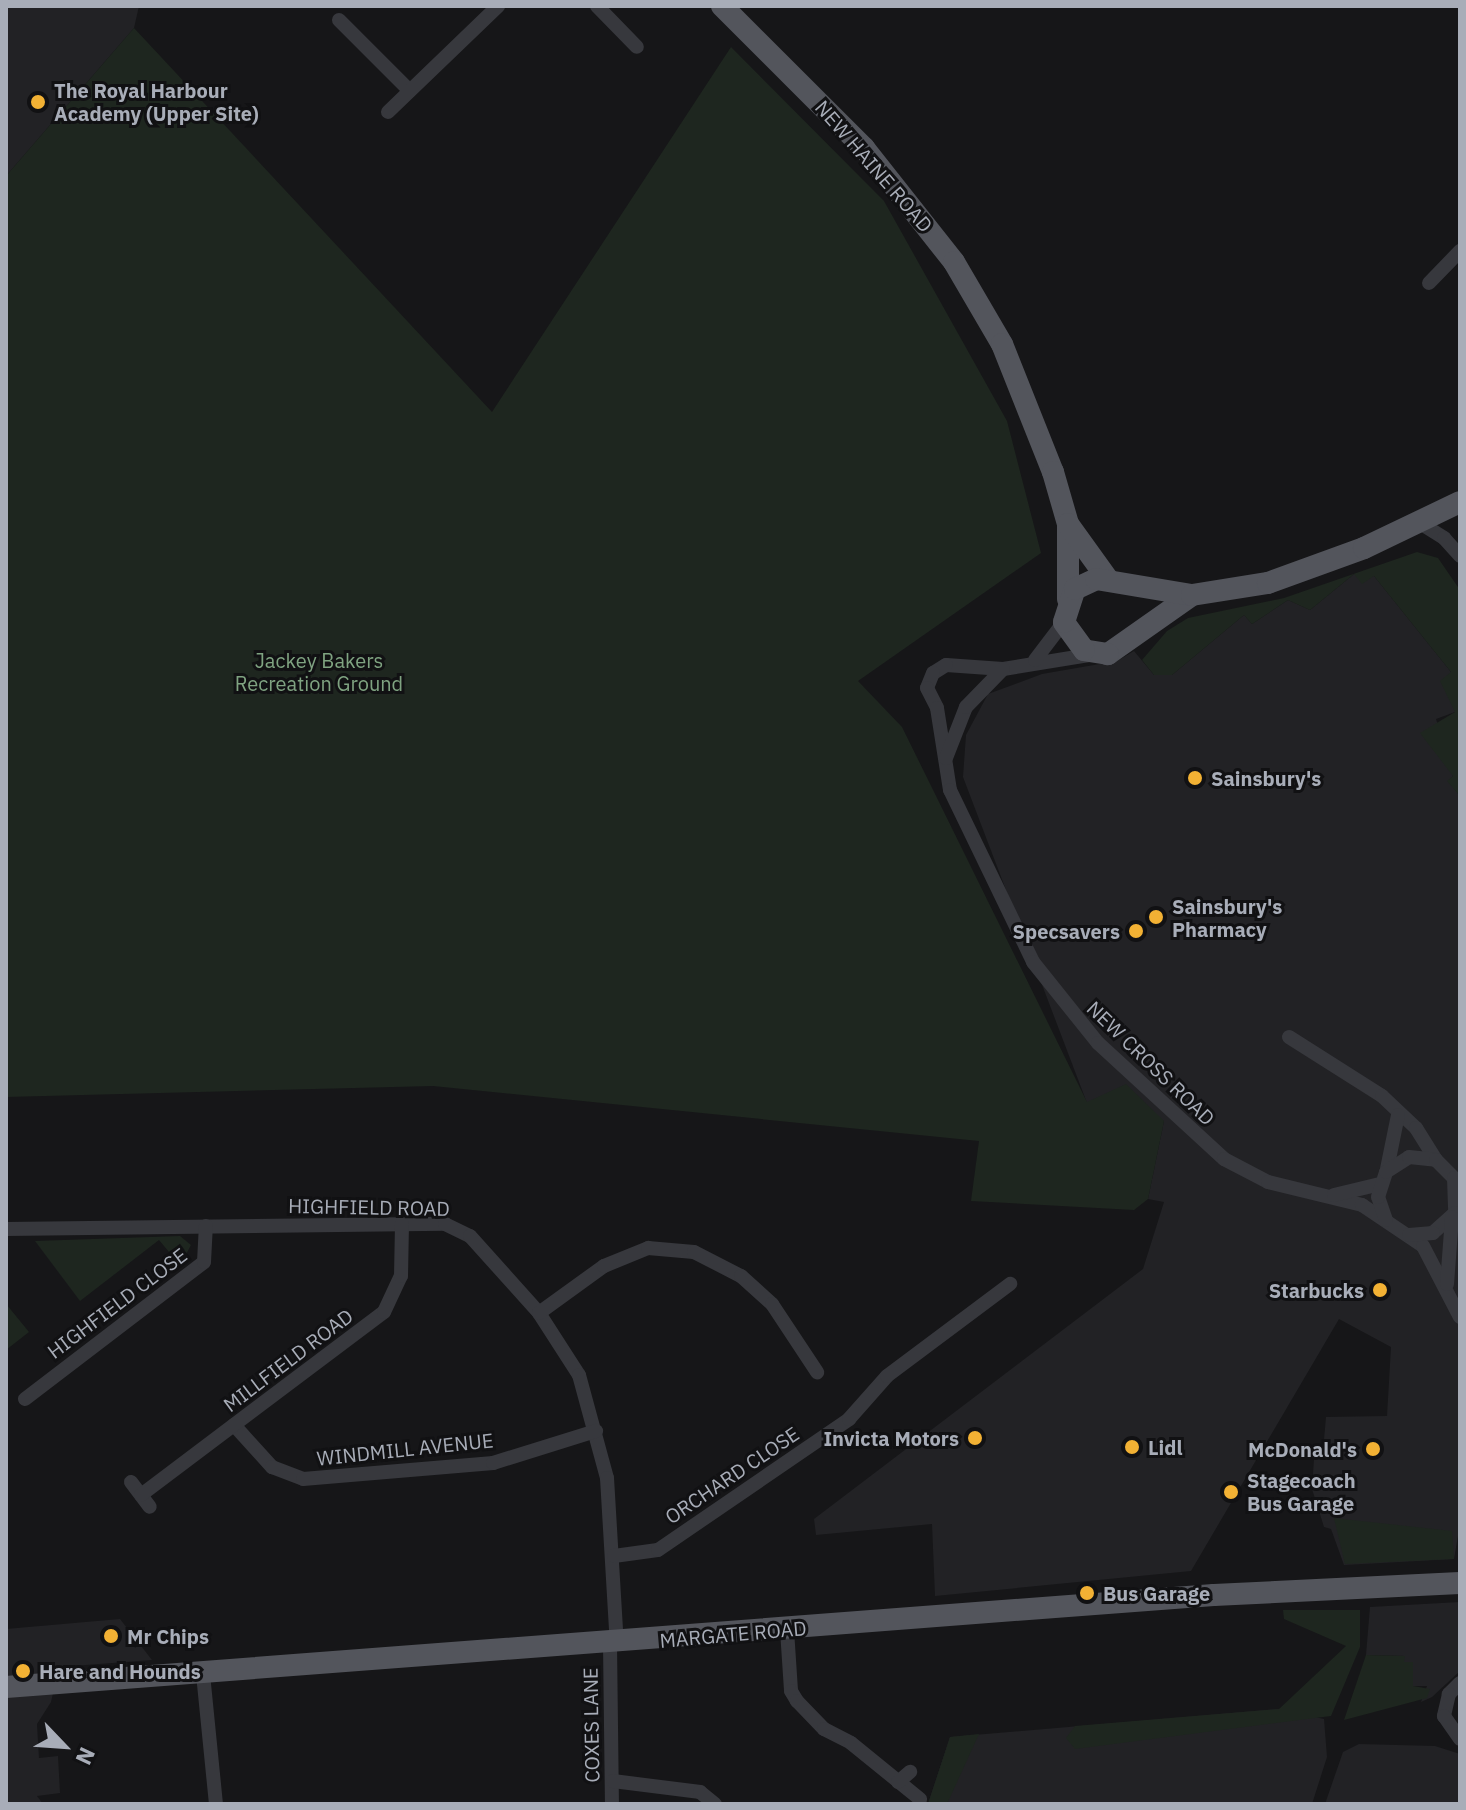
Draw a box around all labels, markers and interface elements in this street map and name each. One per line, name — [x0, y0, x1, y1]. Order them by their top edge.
place label: The Royal Harbour Academy (Upper Site) — [54, 78, 259, 125]
marker: The Royal Harbour Academy (Upper Site) — [29, 93, 47, 111]
street label: NEW HAINE ROAD — [810, 95, 938, 237]
park label: Jackey Bakers Recreation Ground — [235, 649, 403, 696]
place label: Sainsbury's — [1211, 766, 1321, 790]
marker: Sainsbury's — [1186, 769, 1204, 787]
place label: Sainsbury's Pharmacy — [1172, 894, 1282, 941]
marker: Sainsbury's Pharmacy — [1147, 908, 1165, 926]
place label: Specsavers — [1013, 919, 1120, 943]
marker: Specsavers — [1127, 922, 1145, 940]
street label: NEW CROSS ROAD — [1082, 996, 1220, 1130]
street label: HIGHFIELD ROAD — [288, 1194, 450, 1220]
street label: HIGHFIELD CLOSE — [43, 1243, 191, 1363]
place label: Starbucks — [1269, 1278, 1364, 1302]
marker: Starbucks — [1371, 1281, 1389, 1299]
street label: MILLFIELD ROAD — [218, 1303, 358, 1417]
street label: ORCHARD CLOSE — [660, 1421, 804, 1529]
place label: Invicta Motors — [823, 1426, 959, 1450]
street label: WINDMILL AVENUE — [315, 1428, 495, 1470]
marker: Invicta Motors — [966, 1429, 984, 1447]
place label: Lidl — [1148, 1435, 1183, 1459]
place label: McDonald's — [1248, 1437, 1357, 1461]
marker: Lidl — [1123, 1438, 1141, 1456]
marker: McDonald's — [1364, 1440, 1382, 1458]
place label: Stagecoach Bus Garage — [1247, 1468, 1356, 1515]
marker: Stagecoach Bus Garage — [1222, 1483, 1240, 1501]
place label: Bus Garage — [1103, 1581, 1210, 1605]
marker: Bus Garage — [1078, 1584, 1096, 1602]
street label: MARGATE ROAD — [658, 1616, 808, 1652]
place label: Mr Chips — [127, 1624, 209, 1648]
marker: Mr Chips — [102, 1627, 120, 1645]
place label: Hare and Hounds — [39, 1659, 201, 1683]
marker: Hare and Hounds — [14, 1662, 32, 1680]
street label: COXES LANE — [578, 1667, 604, 1783]
north arrow — [24, 1706, 104, 1786]
text: N — [70, 1743, 103, 1770]

